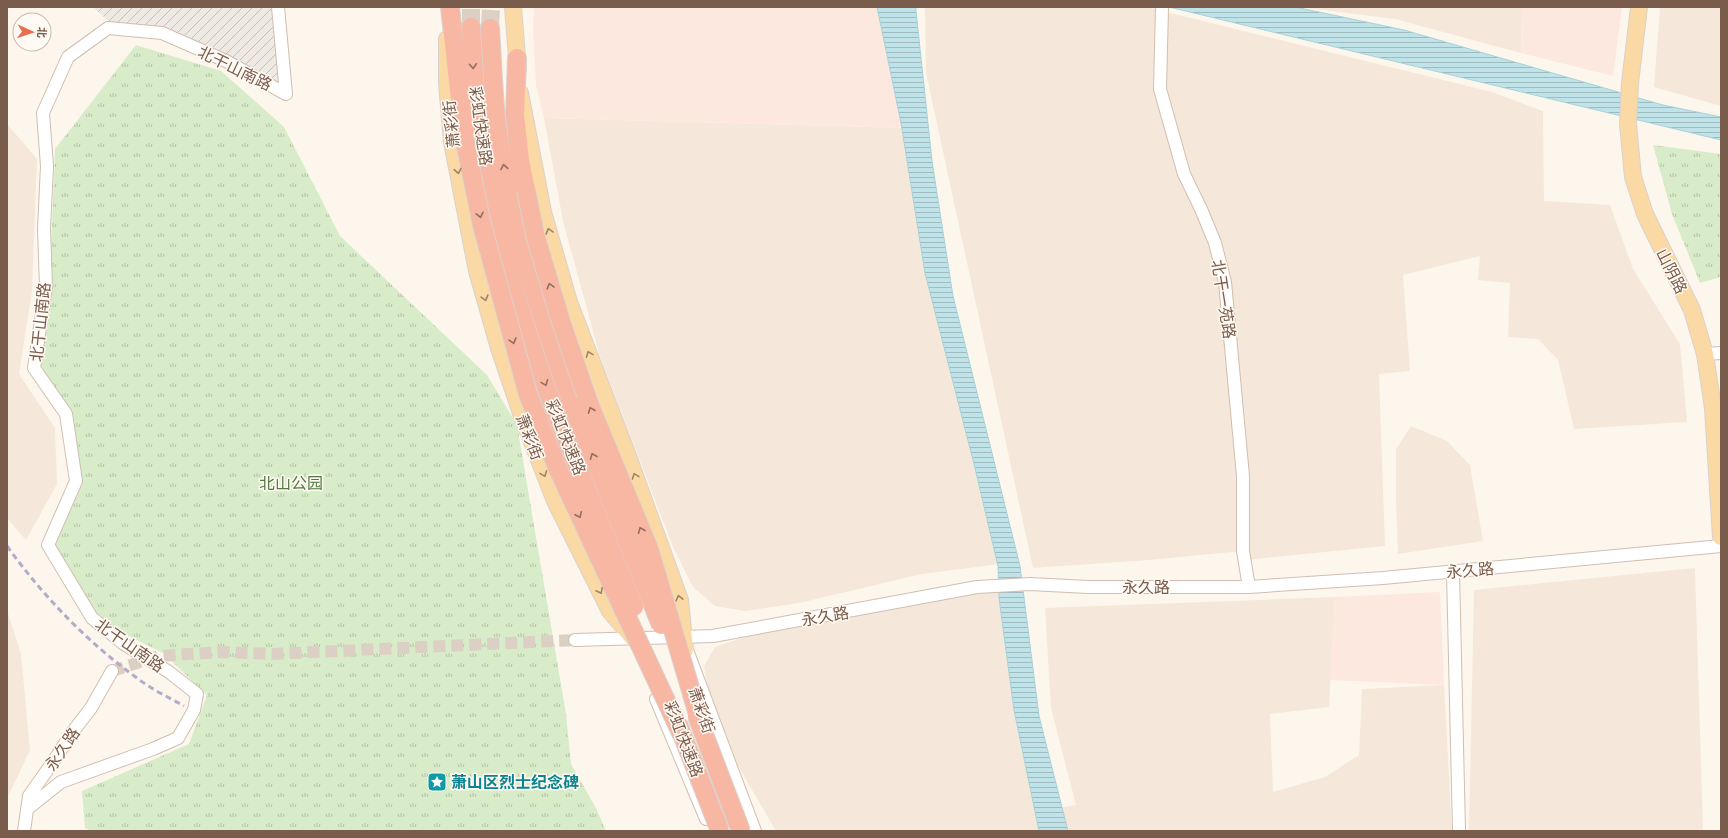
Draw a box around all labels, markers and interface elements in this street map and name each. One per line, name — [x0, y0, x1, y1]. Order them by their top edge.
north arrow — [12, 12, 52, 52]
text: 北 — [36, 27, 47, 38]
street label: 北干山南路 — [195, 43, 274, 94]
one-way arrow — [469, 63, 478, 69]
street label: 彩虹快速路 — [467, 85, 494, 167]
street label: 萧彩街 — [441, 99, 462, 149]
one-way arrow — [500, 164, 508, 170]
one-way arrow — [453, 168, 461, 174]
one-way arrow — [475, 212, 483, 219]
one-way arrow — [545, 228, 554, 235]
street label: 山阴路 — [1653, 246, 1690, 296]
street label: 北干一苑路 — [1209, 258, 1238, 340]
street label: 北干山南路 — [28, 281, 53, 363]
one-way arrow — [546, 283, 555, 290]
one-way arrow — [480, 294, 489, 301]
one-way arrow — [508, 337, 517, 344]
one-way arrow — [586, 351, 594, 358]
one-way arrow — [540, 380, 548, 387]
street label: 彩虹快速路 — [543, 397, 588, 477]
one-way arrow — [588, 406, 596, 413]
street label: 萧彩街 — [513, 412, 546, 463]
one-way arrow — [590, 453, 598, 461]
one-way arrow — [540, 471, 548, 478]
one-way arrow — [631, 473, 640, 480]
park label: 北山公园 — [259, 475, 323, 492]
one-way arrow — [574, 510, 582, 518]
one-way arrow — [638, 526, 646, 534]
street label: 永久路 — [1445, 560, 1495, 581]
street label: 永久路 — [1122, 579, 1170, 596]
one-way arrow — [596, 587, 603, 595]
one-way arrow — [675, 595, 683, 602]
street label: 永久路 — [800, 604, 850, 629]
street label: 北干山南路 — [92, 615, 167, 675]
street label: 萧彩街 — [686, 685, 717, 736]
street label: 彩虹快速路 — [661, 699, 706, 780]
street label: 永久路 — [42, 725, 83, 774]
place icon: 萧山区烈士纪念碑 — [426, 771, 448, 793]
place label: 萧山区烈士纪念碑 — [451, 774, 579, 791]

